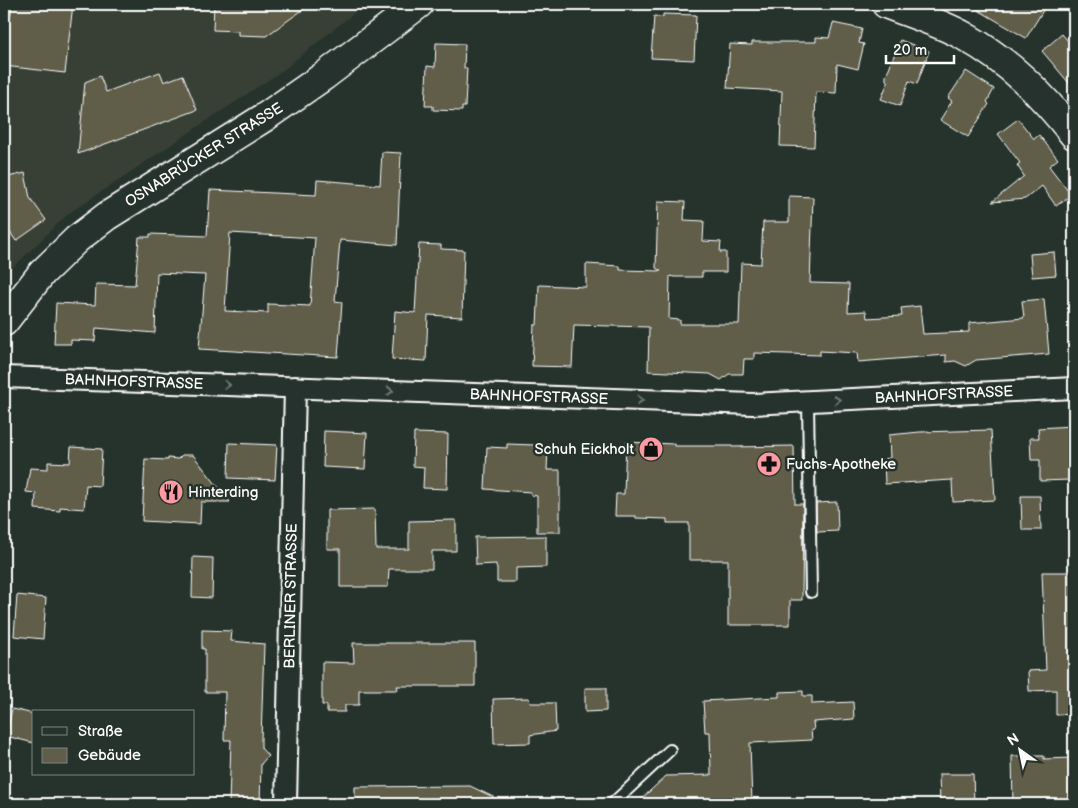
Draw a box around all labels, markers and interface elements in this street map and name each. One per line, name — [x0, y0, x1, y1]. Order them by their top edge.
scale bar — [886, 32, 953, 64]
text: 20 m — [893, 41, 927, 60]
street label: OSNABRÜCKER STRASSE — [121, 98, 287, 211]
street label: BAHNHOFSTRASSE — [64, 370, 204, 394]
one-way arrow — [224, 380, 232, 390]
street label: BAHNHOFSTRASSE — [874, 382, 1014, 408]
street label: BAHNHOFSTRASSE — [469, 385, 609, 409]
one-way arrow — [386, 386, 394, 396]
one-way arrow — [636, 395, 644, 406]
one-way arrow — [833, 395, 841, 406]
shop icon: Schuh Eickholt — [638, 436, 664, 462]
place label: Schuh Eickholt — [535, 440, 634, 459]
pharmacy icon: Fuchs-Apotheke — [756, 451, 782, 477]
place label: Fuchs-Apotheke — [786, 455, 896, 474]
restaurant icon: Hinterding — [158, 479, 184, 505]
place label: Hinterding — [188, 483, 258, 502]
street label: BERLINER STRASSE — [280, 523, 302, 669]
legend — [32, 710, 195, 776]
text: Straße — [78, 722, 123, 741]
north arrow — [996, 726, 1046, 776]
text: N — [1004, 730, 1022, 750]
text: Gebäude — [78, 746, 141, 765]

